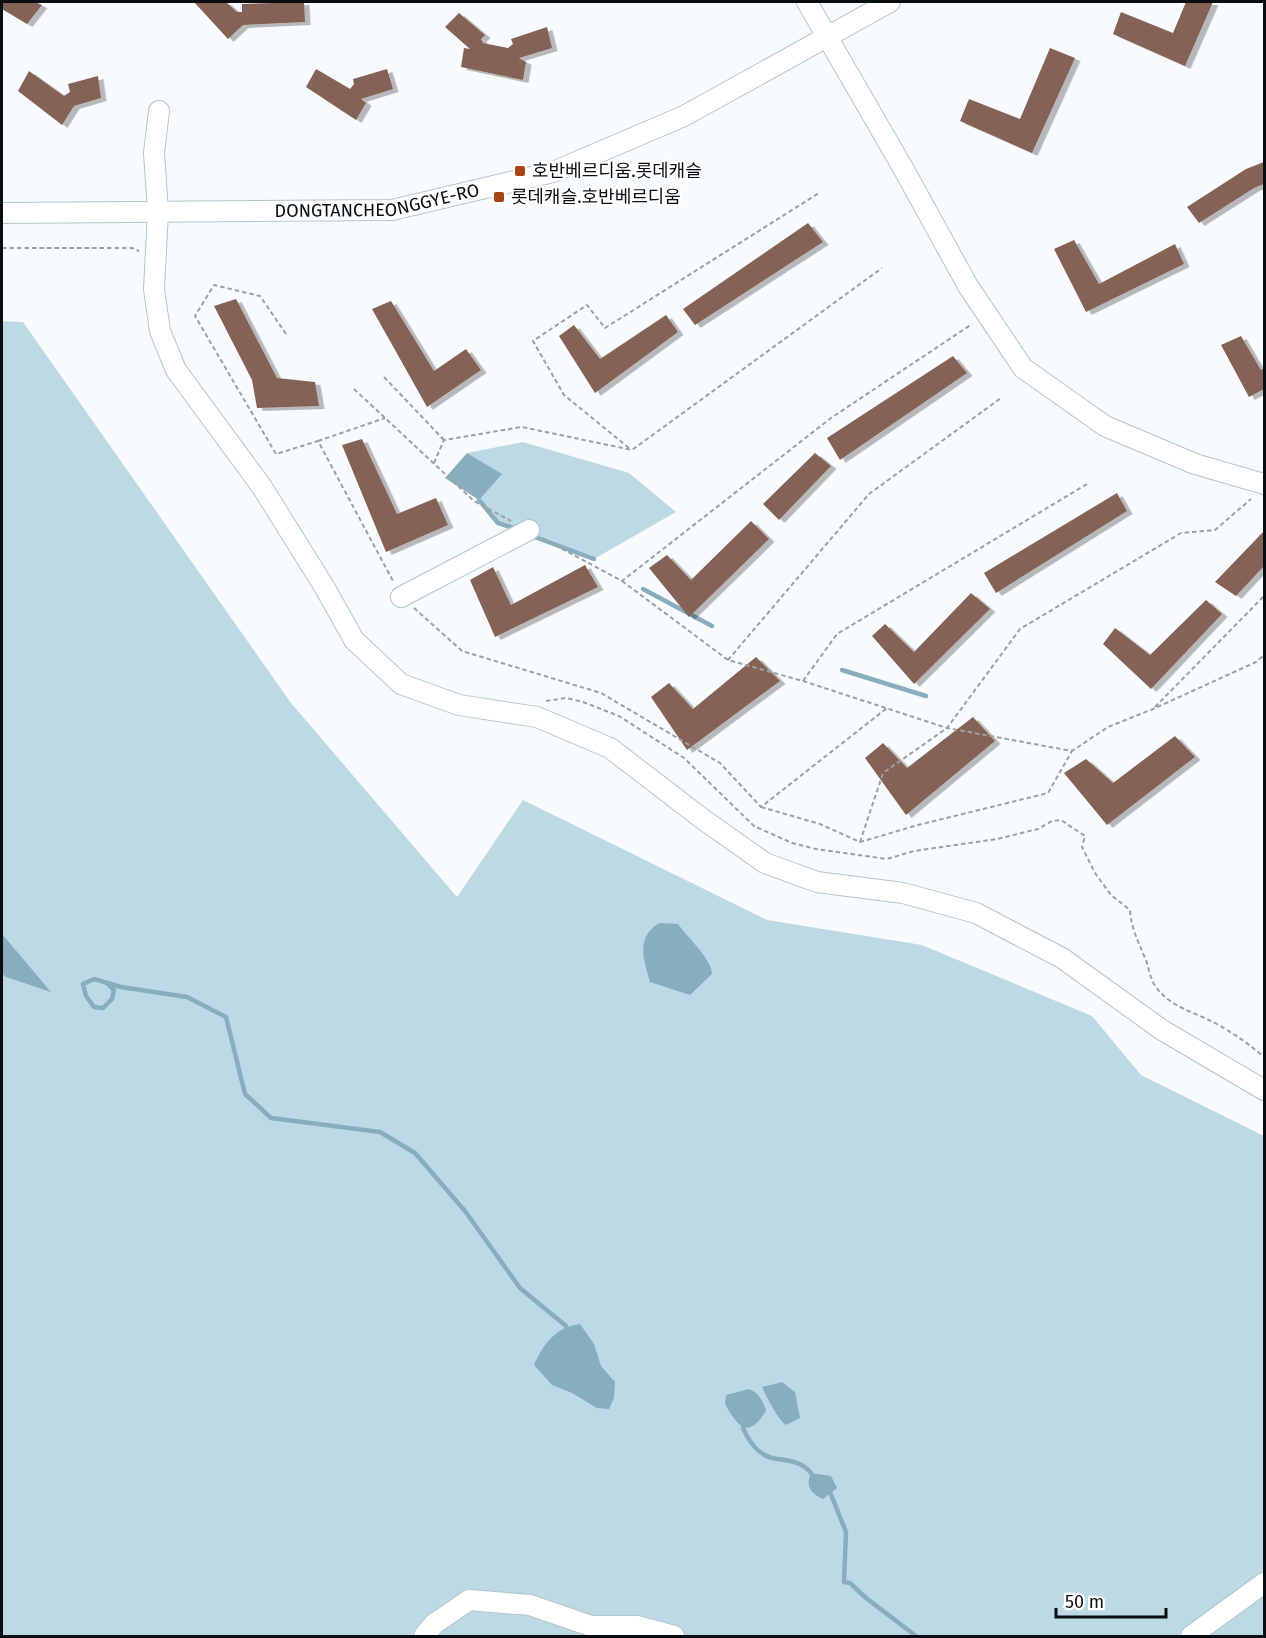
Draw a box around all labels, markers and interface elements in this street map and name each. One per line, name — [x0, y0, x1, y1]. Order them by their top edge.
place label: 호반베르디움.롯데캐슬 — [532, 160, 702, 182]
marker: 호반베르디움.롯데캐슬 — [513, 164, 527, 178]
street label: DONGTANCHEONGGYE-RO — [274, 179, 482, 222]
place label: 롯데캐슬.호반베르디움 — [511, 186, 681, 208]
marker: 롯데캐슬.호반베르디움 — [492, 190, 506, 204]
scale bar — [1056, 1581, 1166, 1619]
text: 50 m — [1065, 1591, 1104, 1613]

